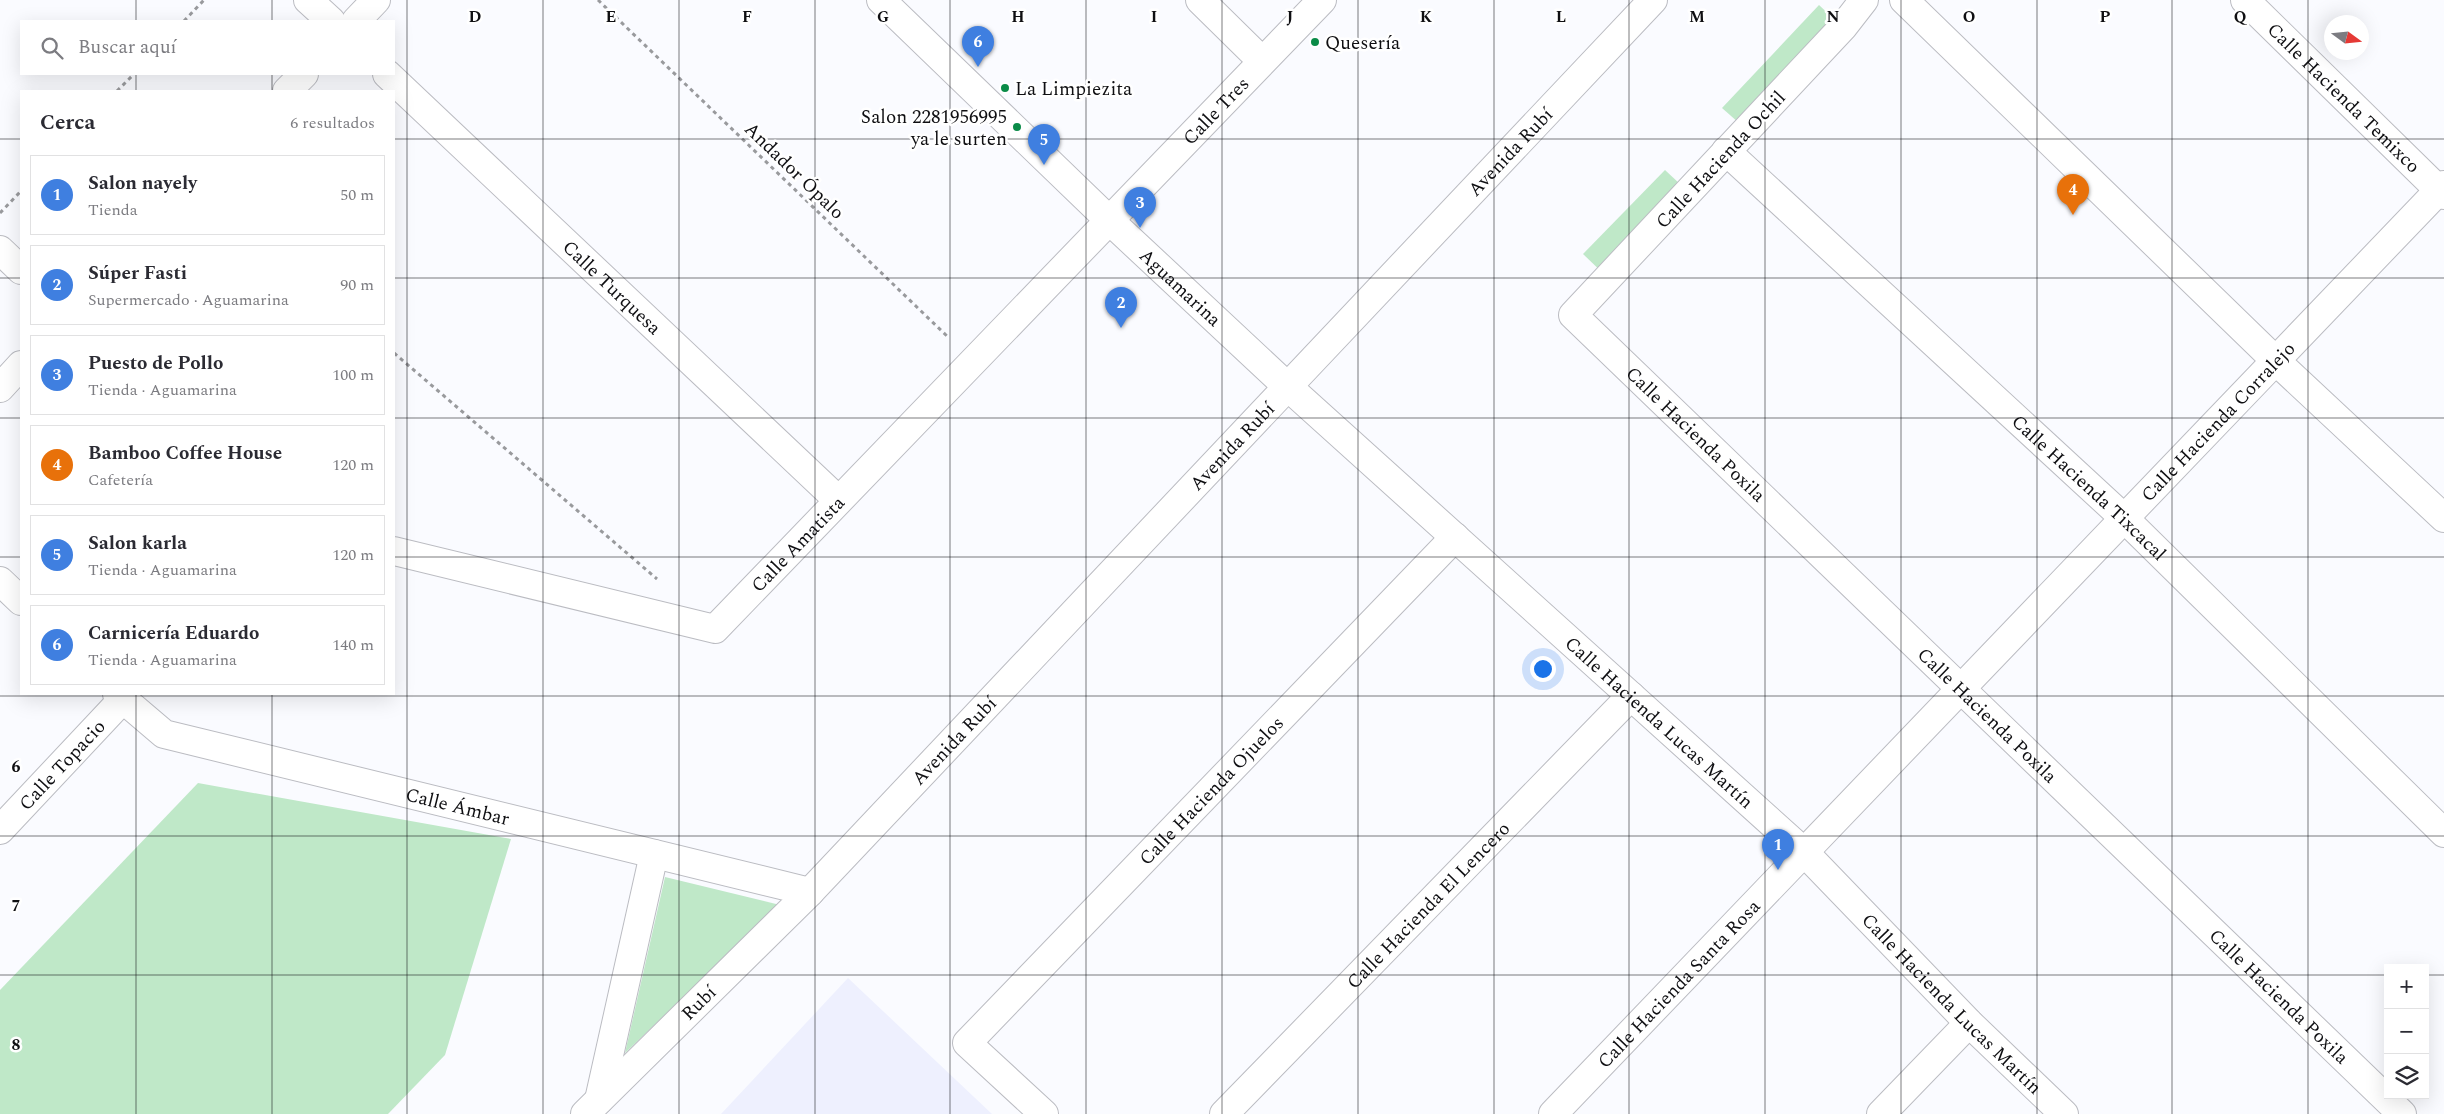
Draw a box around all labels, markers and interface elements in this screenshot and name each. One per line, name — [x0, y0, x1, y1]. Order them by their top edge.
text: D — [469, 5, 482, 29]
text: E — [606, 5, 616, 29]
text: F — [742, 5, 752, 29]
text: G — [877, 5, 889, 29]
text: H — [1011, 5, 1025, 29]
text: I — [1151, 5, 1157, 29]
text: J — [1287, 5, 1294, 29]
text: K — [1420, 5, 1433, 29]
text: L — [1556, 5, 1566, 29]
text: M — [1689, 5, 1705, 29]
text: N — [1826, 5, 1840, 29]
text: O — [1963, 5, 1975, 29]
text: P — [2100, 5, 2111, 29]
text: Q — [2234, 5, 2247, 29]
north arrow — [2324, 15, 2369, 60]
street label: Calle Hacienda Temixco — [2260, 16, 2426, 180]
search box — [20, 20, 395, 75]
pin: 6 — [962, 26, 994, 67]
place label: Quesería — [1325, 29, 1401, 58]
text: Buscar aquí — [78, 33, 177, 62]
icon: search — [38, 34, 66, 62]
marker: Quesería — [1309, 36, 1321, 48]
street label: Calle Tres — [1176, 71, 1257, 152]
place label: La Limpiezita — [1015, 75, 1133, 104]
marker: La Limpiezita — [999, 82, 1011, 94]
street label: Calle Hacienda Ochil — [1649, 84, 1793, 236]
street label: Avenida Rubí — [1462, 101, 1561, 204]
place label: Salon 2281956995 ya le surten — [861, 103, 1007, 154]
text: Cerca — [40, 107, 95, 139]
text: 6 resultados — [290, 111, 375, 135]
street label: Andador Ópalo — [737, 116, 851, 227]
marker: Salon 2281956995 ya le surten — [1011, 121, 1023, 133]
pin: 5 — [1028, 124, 1060, 165]
text: Salon nayely — [88, 169, 197, 198]
pin: 4 — [2057, 174, 2089, 215]
text: 1 — [53, 183, 61, 207]
text: 50 m — [340, 183, 374, 207]
pin: 3 — [1124, 187, 1156, 228]
text: Tienda — [88, 198, 138, 222]
street label: Calle Turquesa — [555, 234, 668, 343]
street label: Aguamarina — [1132, 242, 1228, 335]
text: Súper Fasti — [88, 259, 187, 288]
text: 2 — [53, 273, 61, 297]
text: 90 m — [340, 273, 374, 297]
pin: 2 — [1105, 287, 1137, 328]
text: Supermercado · Aguamarina — [88, 288, 289, 312]
street label: Calle Hacienda Corralejo — [2135, 335, 2303, 509]
text: Puesto de Pollo — [88, 349, 223, 378]
street label: Calle Hacienda Poxila — [1618, 360, 1772, 510]
text: 3 — [53, 363, 61, 387]
text: 100 m — [332, 363, 374, 387]
text: Tienda · Aguamarina — [88, 378, 237, 402]
street label: Avenida Rubí — [1183, 395, 1283, 498]
street label: Calle Hacienda Tixcacal — [2004, 408, 2172, 568]
text: Bamboo Coffee House — [88, 439, 282, 468]
text: 4 — [53, 453, 61, 477]
text: 120 m — [332, 453, 374, 477]
text: Cafetería — [88, 468, 153, 492]
street label: Calle Amatista — [745, 489, 853, 600]
text: Salon karla — [88, 529, 187, 558]
text: 5 — [53, 543, 61, 567]
text: 120 m — [332, 543, 374, 567]
text: Tienda · Aguamarina — [88, 558, 237, 582]
text: Carnicería Eduardo — [88, 619, 259, 648]
street label: Calle Hacienda Lucas Martín — [1558, 630, 1760, 816]
text: 6 — [53, 633, 61, 657]
text: 140 m — [332, 633, 374, 657]
street label: Calle Hacienda Poxila — [1910, 641, 2064, 791]
text: Tienda · Aguamarina — [88, 648, 237, 672]
your location — [1530, 656, 1556, 682]
street label: Avenida Rubí — [905, 689, 1005, 792]
street label: Calle Hacienda Ojuelos — [1133, 710, 1291, 873]
street label: Calle Topacio — [13, 713, 113, 818]
text: 6 — [12, 755, 21, 779]
street label: Calle Ámbar — [402, 781, 513, 834]
street label: Calle Hacienda El Lencero — [1340, 815, 1517, 996]
pin: 1 — [1762, 829, 1794, 870]
street label: Calle Hacienda Santa Rosa — [1591, 893, 1768, 1076]
text: 7 — [12, 894, 21, 918]
street label: Calle Hacienda Lucas Martín — [1854, 907, 2048, 1102]
street label: Calle Hacienda Poxila — [2202, 922, 2355, 1072]
map controls — [2384, 964, 2429, 1099]
button: + — [2384, 964, 2429, 1009]
street label: Rubí — [675, 978, 724, 1028]
button: − — [2384, 1009, 2429, 1054]
text: 8 — [12, 1033, 21, 1057]
button: layers — [2384, 1054, 2429, 1099]

